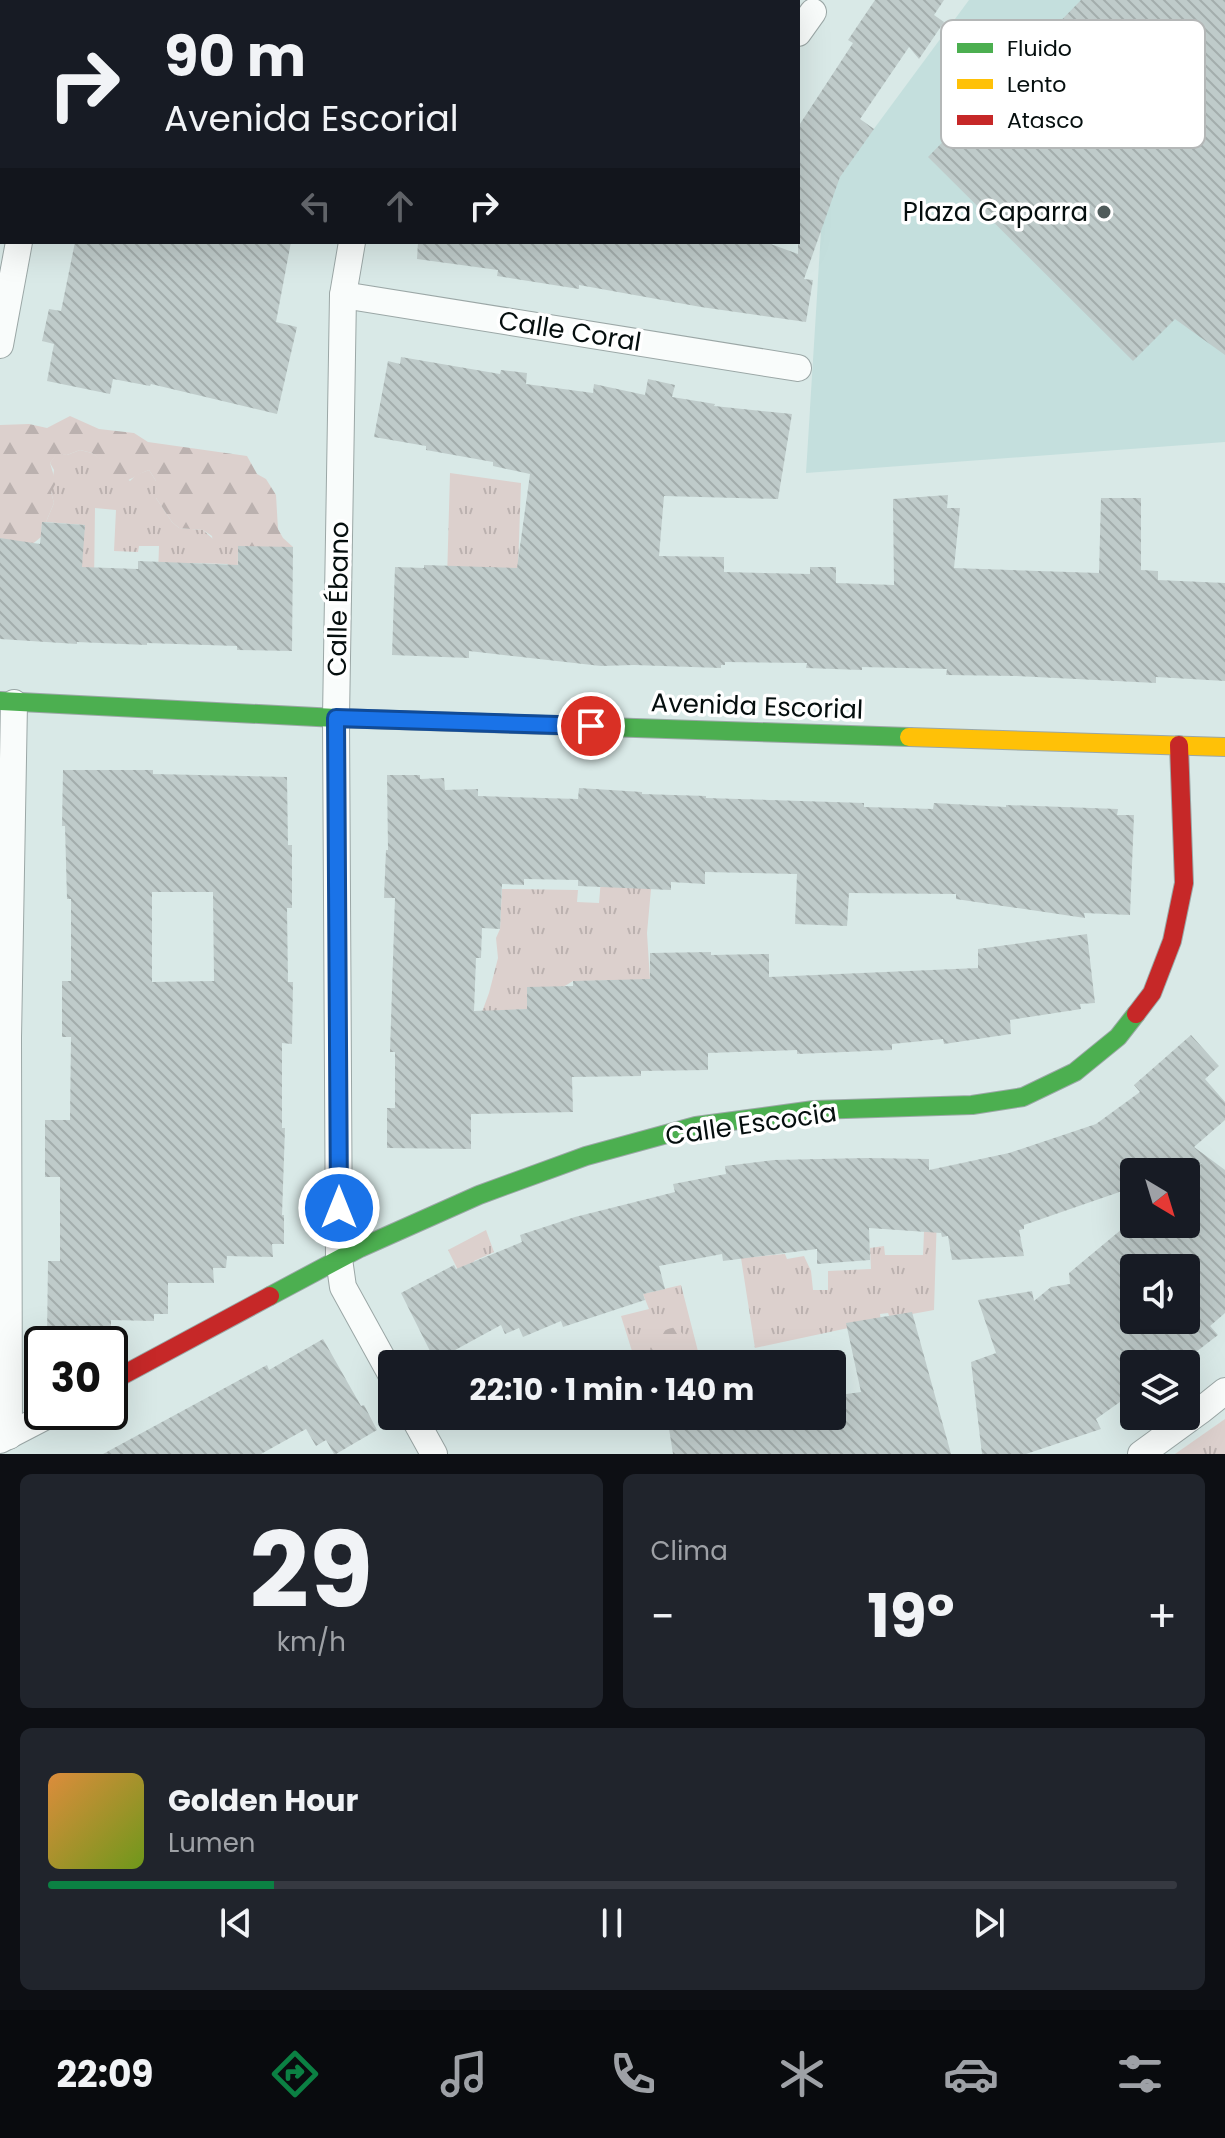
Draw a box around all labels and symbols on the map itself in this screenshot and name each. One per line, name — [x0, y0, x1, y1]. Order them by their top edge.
legend — [941, 20, 1205, 148]
text: Fluido — [1007, 33, 1072, 64]
text: Lento — [1007, 69, 1066, 100]
text: Atasco — [1007, 105, 1084, 136]
place label: Plaza Caparra — [903, 194, 1088, 230]
marker: Plaza Caparra — [1095, 203, 1113, 221]
street label: Calle Coral — [496, 302, 644, 360]
street label: Calle Ébano — [319, 521, 357, 677]
street label: Avenida Escorial — [650, 684, 864, 728]
pin — [557, 692, 625, 760]
street label: Calle Escocia — [663, 1094, 839, 1154]
north arrow — [1120, 1158, 1200, 1238]
position arrow — [297, 1166, 381, 1250]
speed limit sign: 30 — [24, 1326, 128, 1430]

